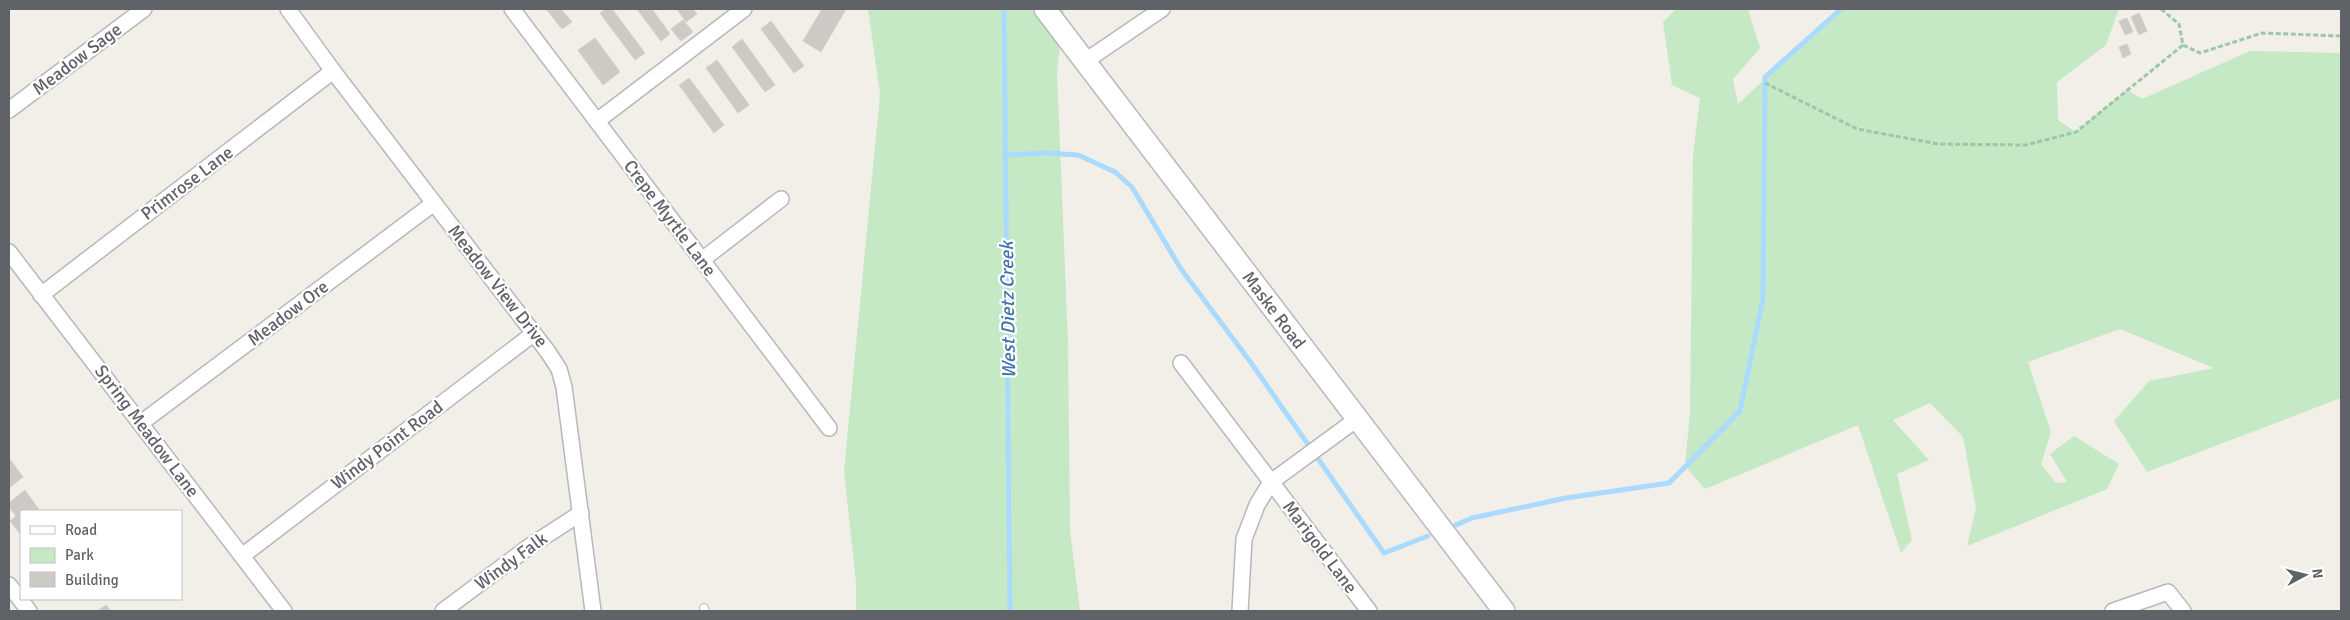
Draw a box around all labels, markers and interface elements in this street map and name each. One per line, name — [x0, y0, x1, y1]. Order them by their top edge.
street label: Meadow Sage — [28, 18, 126, 100]
street label: Primrose Lane — [137, 141, 237, 225]
street label: Crepe Myrtle Lane — [619, 155, 721, 281]
street label: Meadow View Drive — [443, 220, 553, 352]
water label: West Dietz Creek — [995, 240, 1021, 379]
street label: Maske Road — [1238, 267, 1310, 353]
street label: Meadow Ore — [243, 275, 333, 351]
street label: Spring Meadow Lane — [90, 360, 204, 502]
street label: Windy Point Road — [327, 396, 447, 494]
street label: Marigold Lane — [1278, 496, 1362, 598]
legend — [20, 510, 182, 600]
text: Road — [65, 521, 97, 539]
street label: Windy Falk — [470, 527, 552, 595]
text: Park — [65, 546, 94, 564]
north arrow — [2280, 550, 2330, 600]
text: N — [2308, 568, 2326, 579]
text: Building — [65, 571, 119, 589]

